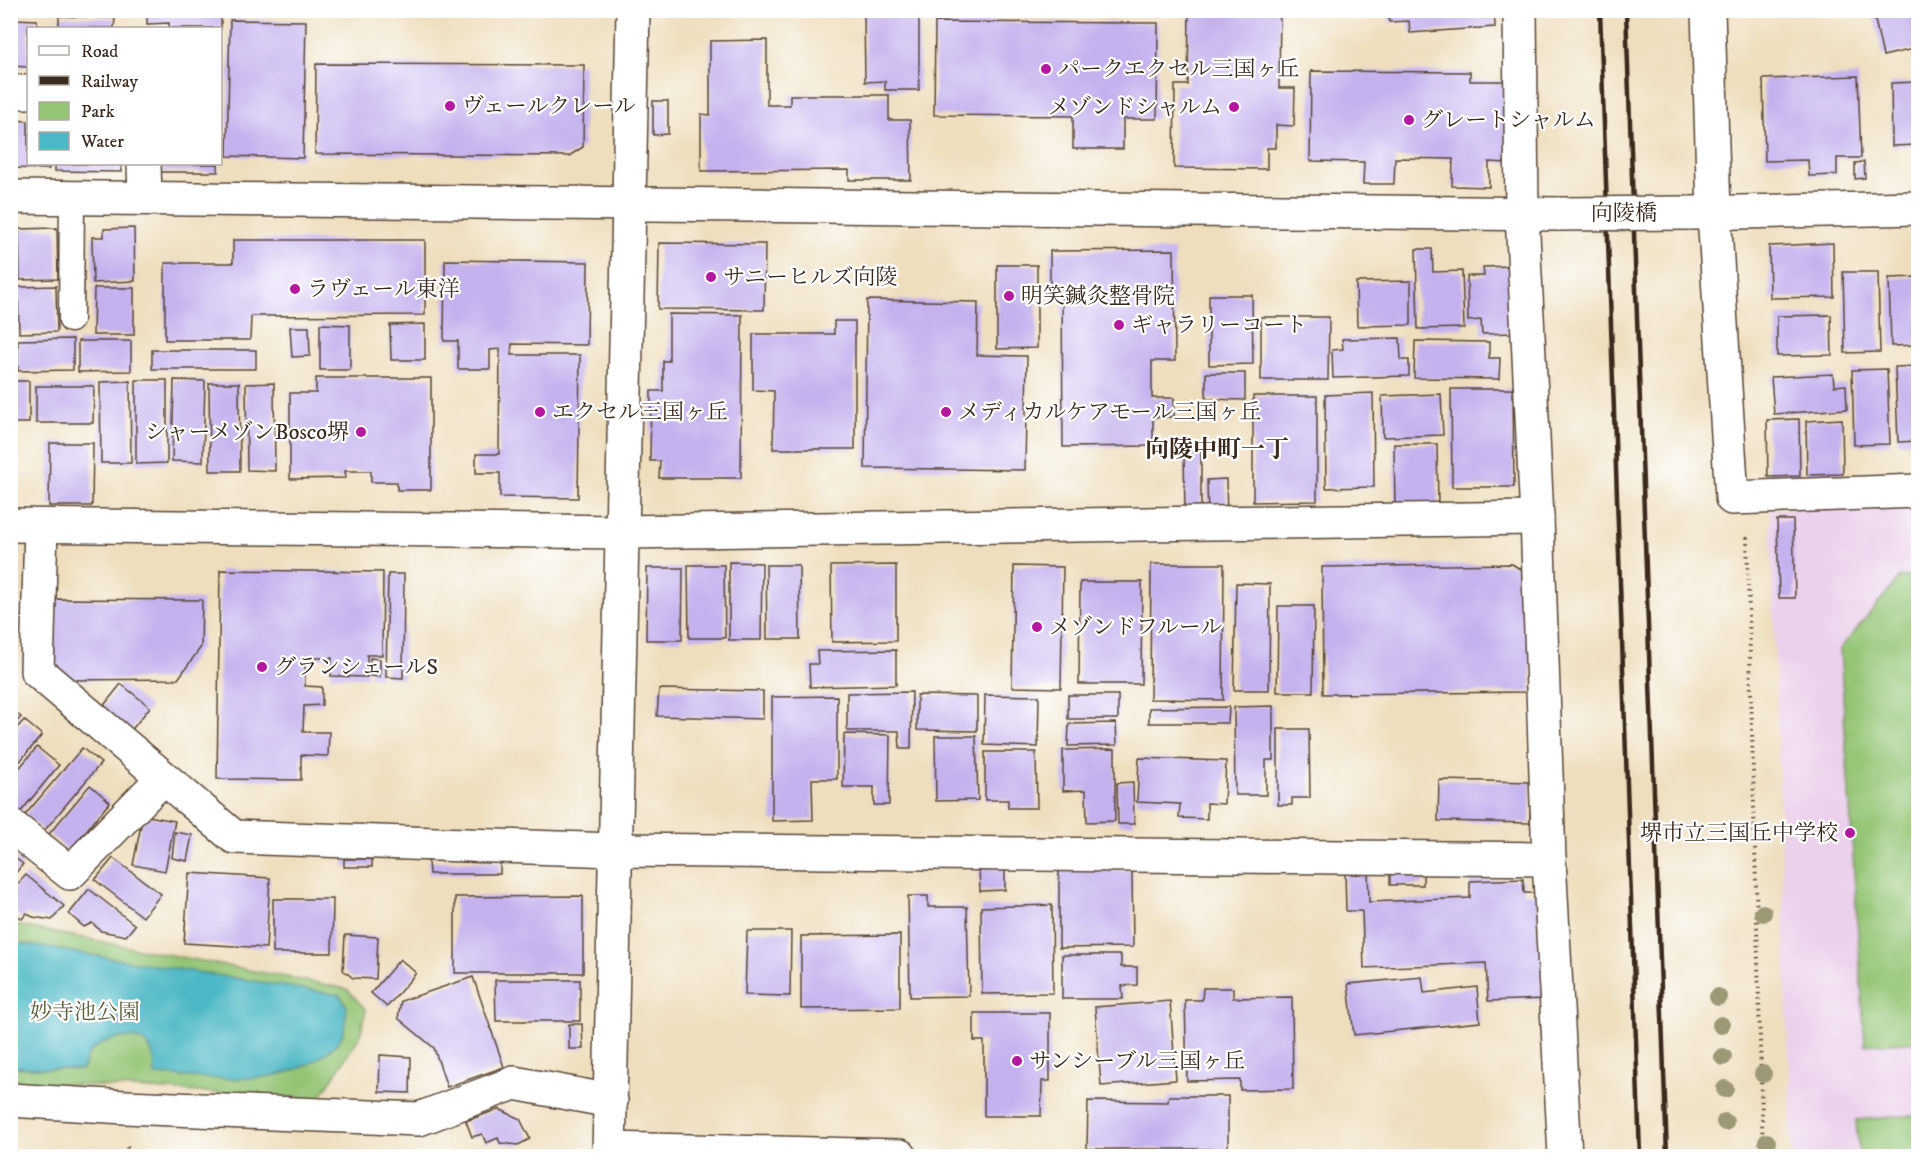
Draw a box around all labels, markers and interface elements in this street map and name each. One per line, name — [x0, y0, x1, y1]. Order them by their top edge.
legend — [27, 27, 222, 165]
text: Road — [81, 41, 118, 63]
place label: パークエクセル三国ヶ丘 — [1058, 56, 1300, 83]
marker: パークエクセル三国ヶ丘 — [1039, 62, 1053, 76]
text: Railway — [81, 71, 139, 93]
place label: ヴェールクレール — [462, 93, 636, 120]
place label: メゾンドシャルム — [1048, 94, 1222, 121]
marker: ヴェールクレール — [443, 99, 457, 113]
marker: メゾンドシャルム — [1227, 100, 1241, 114]
text: Park — [81, 101, 115, 123]
place label: グレートシャルム — [1421, 107, 1596, 134]
marker: グレートシャルム — [1402, 113, 1416, 127]
text: Water — [80, 131, 124, 153]
street label: 向陵橋 — [1591, 200, 1657, 227]
place label: サニーヒルズ向陵 — [723, 264, 897, 291]
marker: サニーヒルズ向陵 — [704, 270, 718, 284]
place label: ラヴェール東洋 — [307, 276, 460, 303]
marker: ラヴェール東洋 — [288, 282, 302, 296]
place label: 明笑鍼灸整骨院 — [1021, 283, 1175, 310]
marker: 明笑鍼灸整骨院 — [1002, 289, 1016, 303]
place label: ギャラリーコート — [1131, 312, 1307, 339]
marker: ギャラリーコート — [1112, 318, 1126, 332]
place label: エクセル三国ヶ丘 — [552, 399, 728, 426]
place label: メディカルケアモール三国ヶ丘 — [958, 399, 1262, 426]
marker: エクセル三国ヶ丘 — [533, 405, 547, 419]
marker: メディカルケアモール三国ヶ丘 — [939, 405, 953, 419]
place label: シャーメゾンBosco堺 — [145, 419, 349, 446]
marker: シャーメゾンBosco堺 — [354, 425, 368, 439]
district label: 向陵中町一丁 — [1145, 435, 1289, 465]
place label: メゾンドフルール — [1049, 614, 1222, 641]
marker: メゾンドフルール — [1030, 620, 1044, 634]
place label: グランシェールS — [274, 654, 438, 681]
marker: グランシェールS — [255, 660, 269, 674]
place label: 堺市立三国丘中学校 — [1640, 820, 1838, 847]
marker: 堺市立三国丘中学校 — [1843, 826, 1857, 840]
park label: 妙寺池公園 — [30, 999, 140, 1026]
place label: サンシーブル三国ヶ丘 — [1029, 1048, 1245, 1075]
marker: サンシーブル三国ヶ丘 — [1010, 1054, 1024, 1068]

